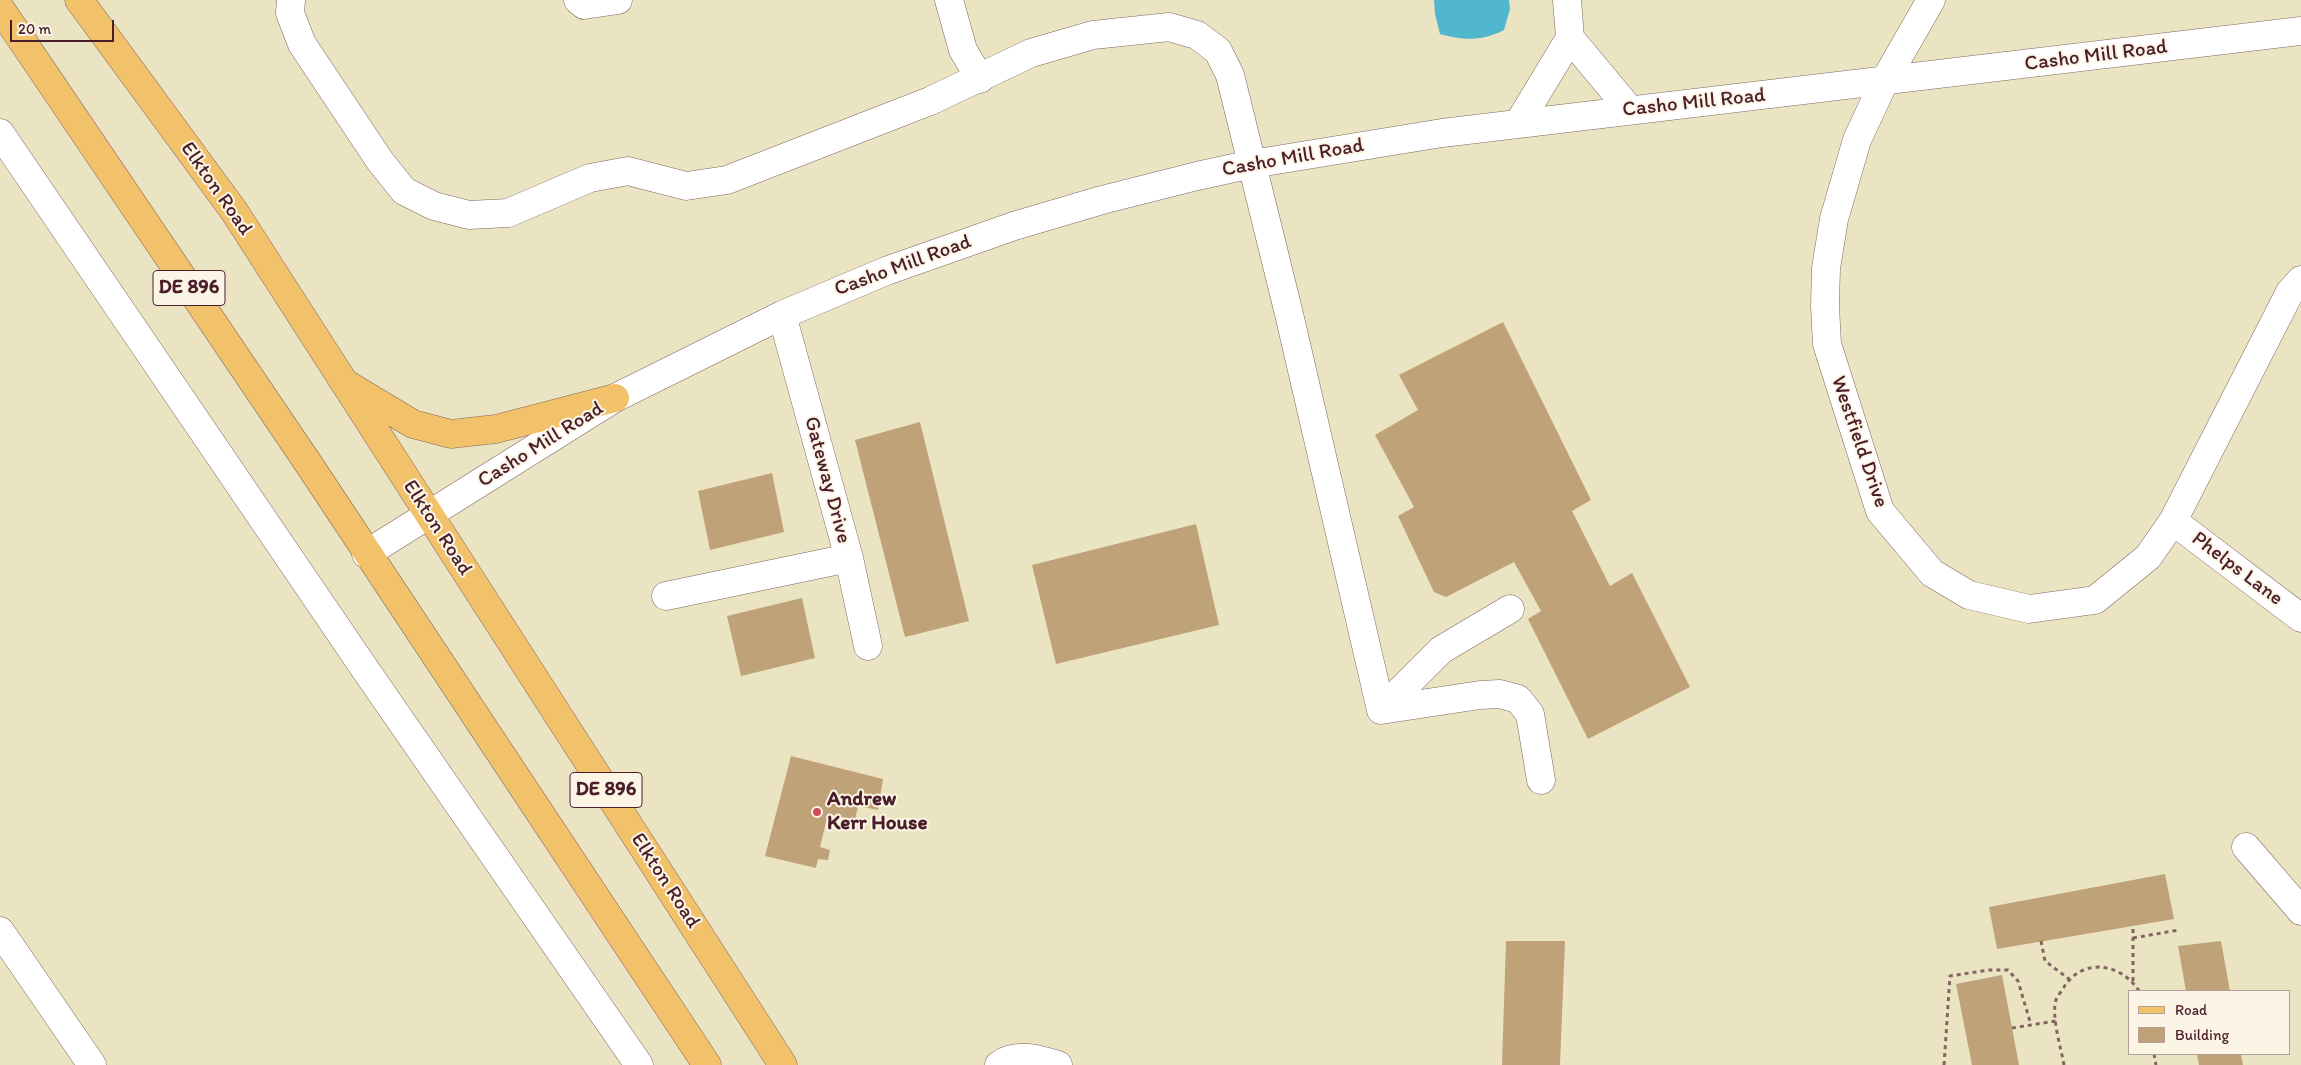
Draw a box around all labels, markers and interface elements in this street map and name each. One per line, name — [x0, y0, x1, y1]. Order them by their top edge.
scale bar — [12, 10, 116, 42]
text: 20 m — [18, 20, 51, 38]
street label: Casho Mill Road — [2023, 35, 2169, 77]
street label: Casho Mill Road — [1621, 83, 1767, 123]
street label: Casho Mill Road — [1220, 133, 1366, 183]
street label: Elkton Road — [174, 137, 258, 241]
street label: Casho Mill Road — [831, 230, 975, 302]
road number: DE 896 — [153, 270, 225, 306]
street label: Westfield Drive — [1825, 373, 1893, 511]
street label: Casho Mill Road — [473, 396, 609, 494]
street label: Gateway Drive — [798, 414, 856, 546]
street label: Elkton Road — [397, 476, 477, 580]
street label: Phelps Lane — [2186, 526, 2288, 612]
road number: DE 896 — [570, 772, 642, 808]
place label: Andrew Kerr House — [827, 787, 928, 837]
marker: Andrew Kerr House — [811, 806, 823, 818]
street label: Elkton Road — [625, 829, 705, 933]
legend — [2128, 990, 2291, 1055]
text: Road — [2175, 1001, 2207, 1019]
text: Building — [2175, 1026, 2229, 1044]

